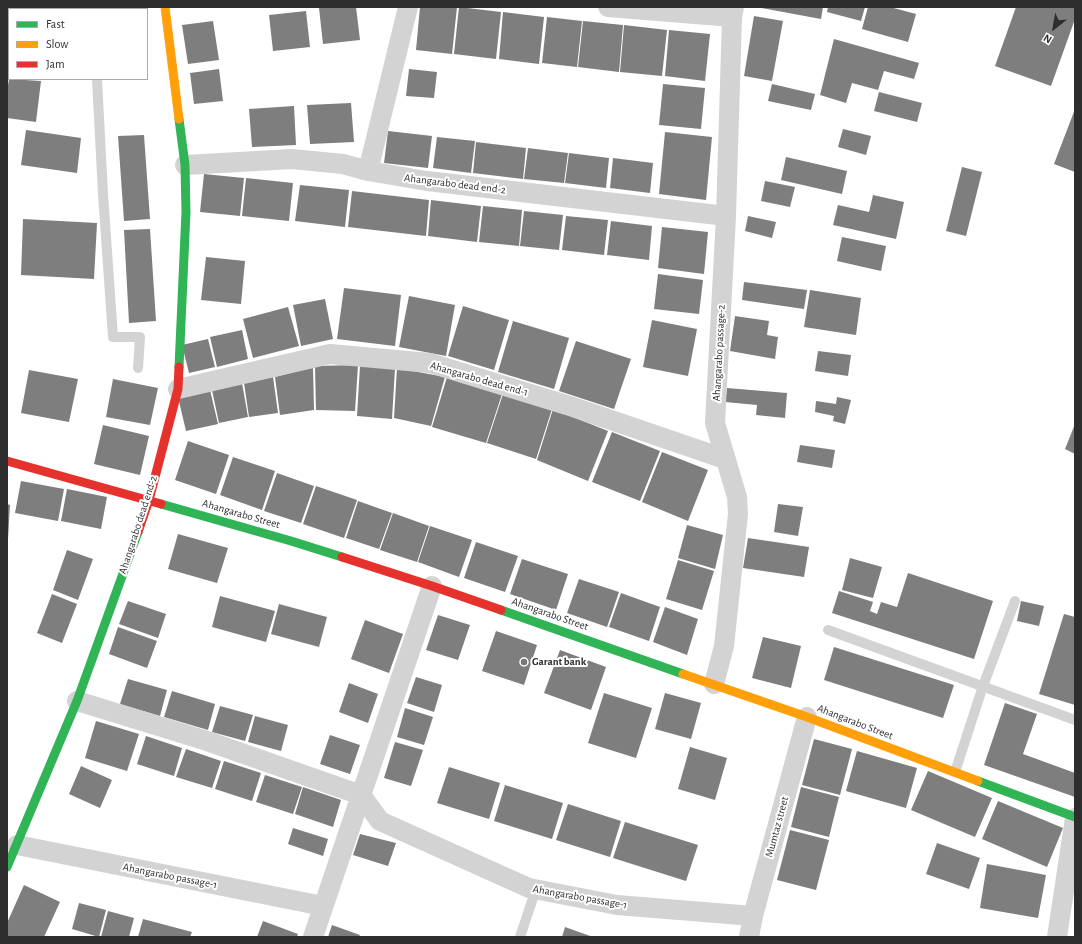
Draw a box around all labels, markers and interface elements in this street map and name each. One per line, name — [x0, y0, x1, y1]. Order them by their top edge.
legend — [8, 8, 148, 80]
north arrow — [1034, 8, 1074, 48]
text: Fast — [46, 18, 65, 30]
text: N — [1041, 32, 1054, 45]
text: Slow — [46, 38, 68, 50]
text: Jam — [46, 58, 65, 70]
street label: Ahangarabo dead end-2 — [403, 171, 507, 197]
street label: Ahangarabo passage-2 — [710, 304, 728, 402]
street label: Ahangarabo dead end-1 — [429, 359, 529, 399]
street label: Ahangarabo dead end-2 — [116, 474, 160, 576]
street label: Ahangarabo Street — [201, 497, 281, 531]
street label: Ahangarabo Street — [510, 595, 590, 633]
place label: Garant bank — [532, 655, 586, 669]
marker: Garant bank — [519, 657, 529, 667]
street label: Ahangarabo Street — [815, 701, 895, 743]
street label: Mumtаz street — [763, 795, 791, 859]
street label: Ahangarabo passage-1 — [122, 860, 218, 892]
street label: Ahangarabo passage-1 — [532, 882, 628, 912]

